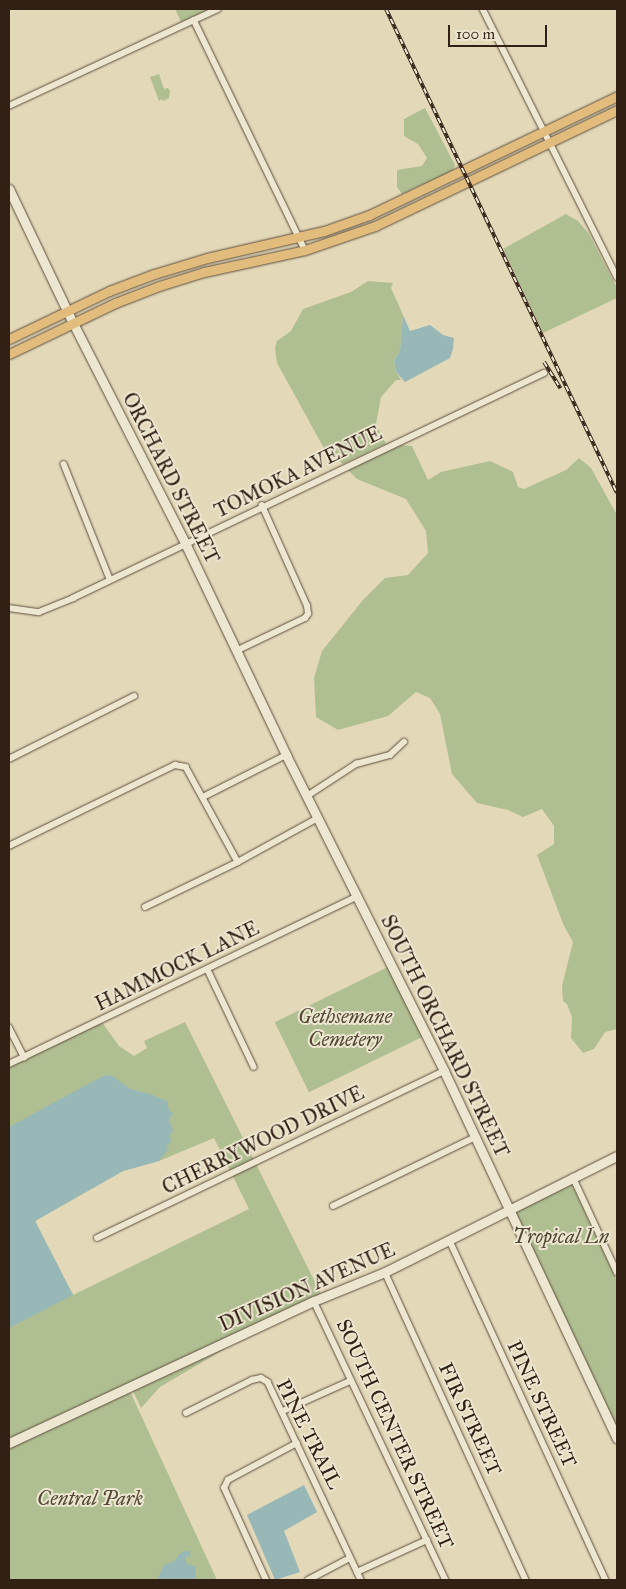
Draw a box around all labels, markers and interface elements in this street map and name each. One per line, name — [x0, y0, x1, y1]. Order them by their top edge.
scale bar — [451, 15, 550, 47]
text: 100 m — [456, 25, 495, 43]
street label: ORCHARD STREET — [117, 388, 225, 568]
street label: TOMOKA AVENUE — [210, 421, 386, 523]
street label: SOUTH ORCHARD STREET — [376, 911, 514, 1161]
street label: HAMMOCK LANE — [91, 916, 263, 1016]
park label: Gethsemane Cemetery — [298, 1005, 392, 1052]
street label: CHERRYWOOD DRIVE — [158, 1081, 368, 1199]
park label: Tropical Ln — [513, 1224, 609, 1248]
street label: DIVISION AVENUE — [215, 1237, 399, 1337]
street label: SOUTH CENTER STREET — [331, 1315, 459, 1553]
street label: PINE STREET — [502, 1337, 582, 1471]
street label: FIR STREET — [433, 1359, 507, 1479]
street label: PINE TRAIL — [271, 1375, 347, 1493]
park label: Central Park — [37, 1486, 143, 1510]

